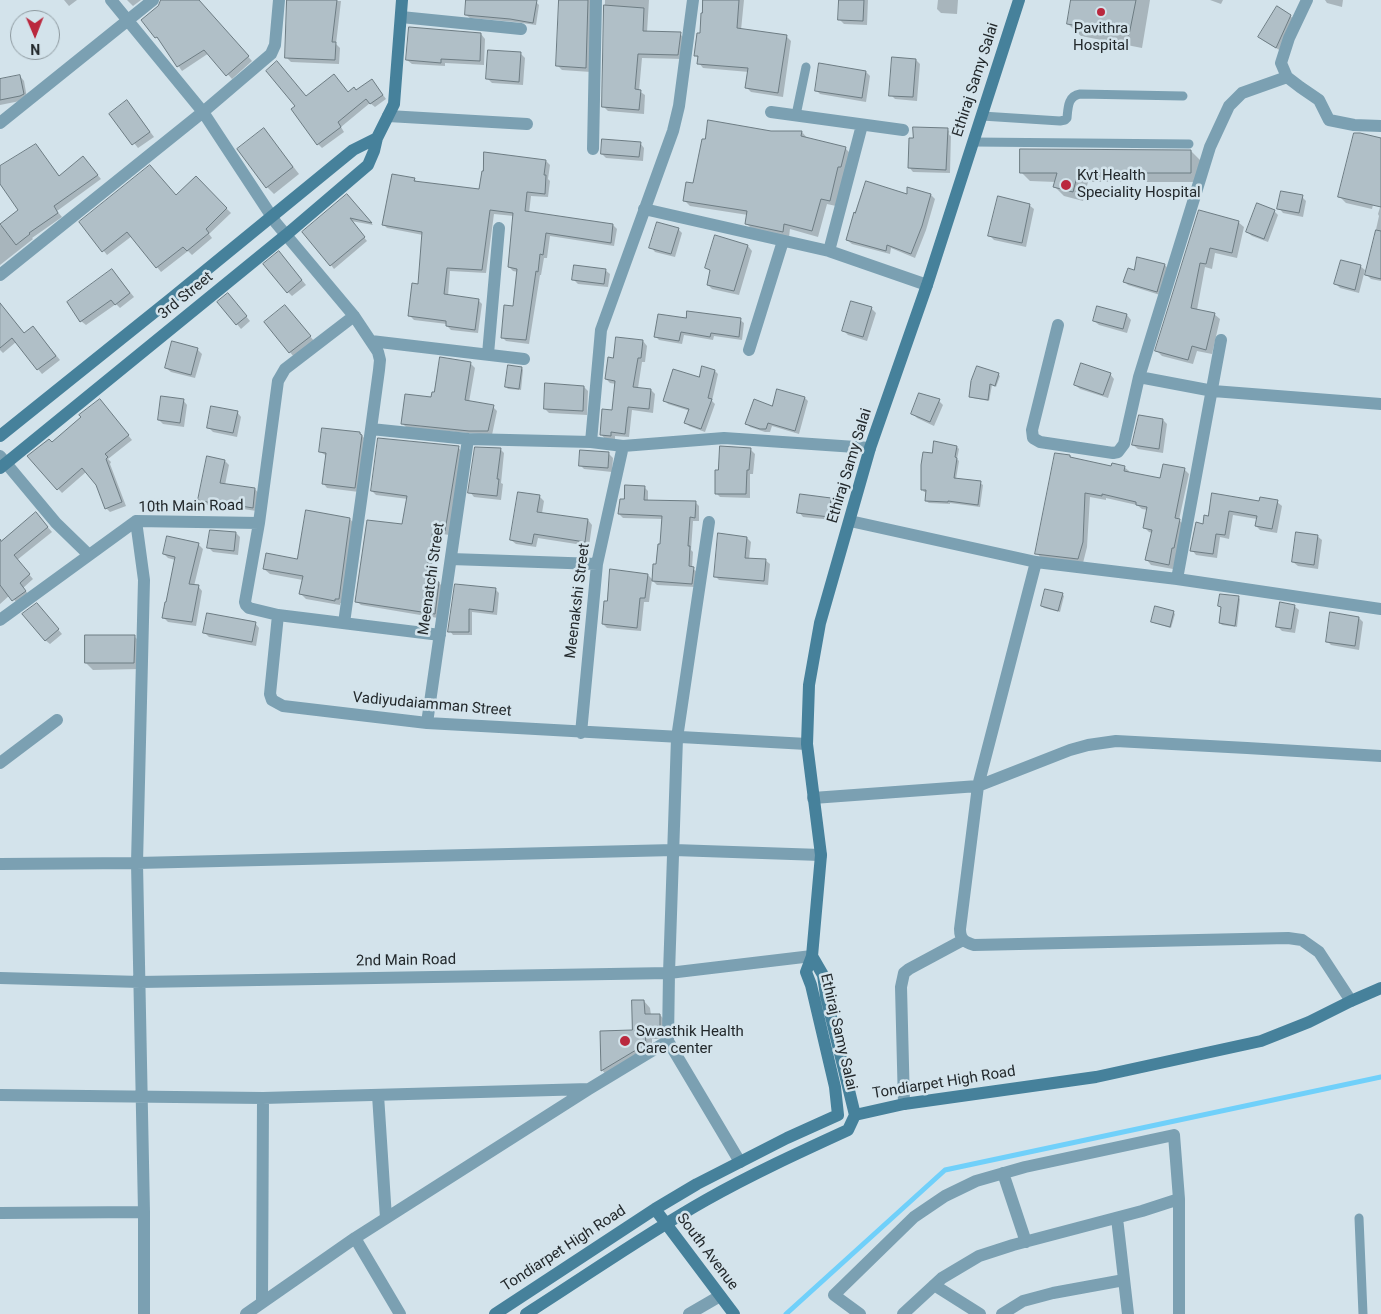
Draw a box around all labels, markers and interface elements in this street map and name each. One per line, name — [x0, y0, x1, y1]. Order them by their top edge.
marker: Pavithra Hospital — [1095, 6, 1107, 18]
north arrow — [10, 10, 60, 60]
place label: Pavithra Hospital — [1073, 20, 1129, 55]
street label: Ethiraj Samy Salai — [949, 21, 1003, 139]
text: N — [30, 41, 40, 57]
place label: Kvt Health Speciality Hospital — [1077, 167, 1201, 202]
marker: Kvt Health Speciality Hospital — [1059, 178, 1073, 192]
street label: 3rd Street — [155, 269, 217, 323]
street label: Ethiraj Samy Salai — [824, 406, 876, 526]
street label: 10th Main Road — [138, 497, 244, 517]
street label: Meenatchi Street — [415, 522, 449, 636]
street label: Meenakshi Street — [562, 542, 594, 660]
street label: Vadiyudaiamman Street — [352, 689, 512, 721]
street label: 2nd Main Road — [356, 951, 456, 971]
street label: Ethiraj Samy Salai — [816, 972, 860, 1092]
place label: Swasthik Health Care center — [636, 1023, 744, 1058]
marker: Swasthik Health Care center — [618, 1034, 632, 1048]
street label: Tondiarpet High Road — [871, 1063, 1017, 1103]
street label: Tondiarpet High Road — [498, 1202, 630, 1296]
street label: South Avenue — [672, 1210, 742, 1294]

